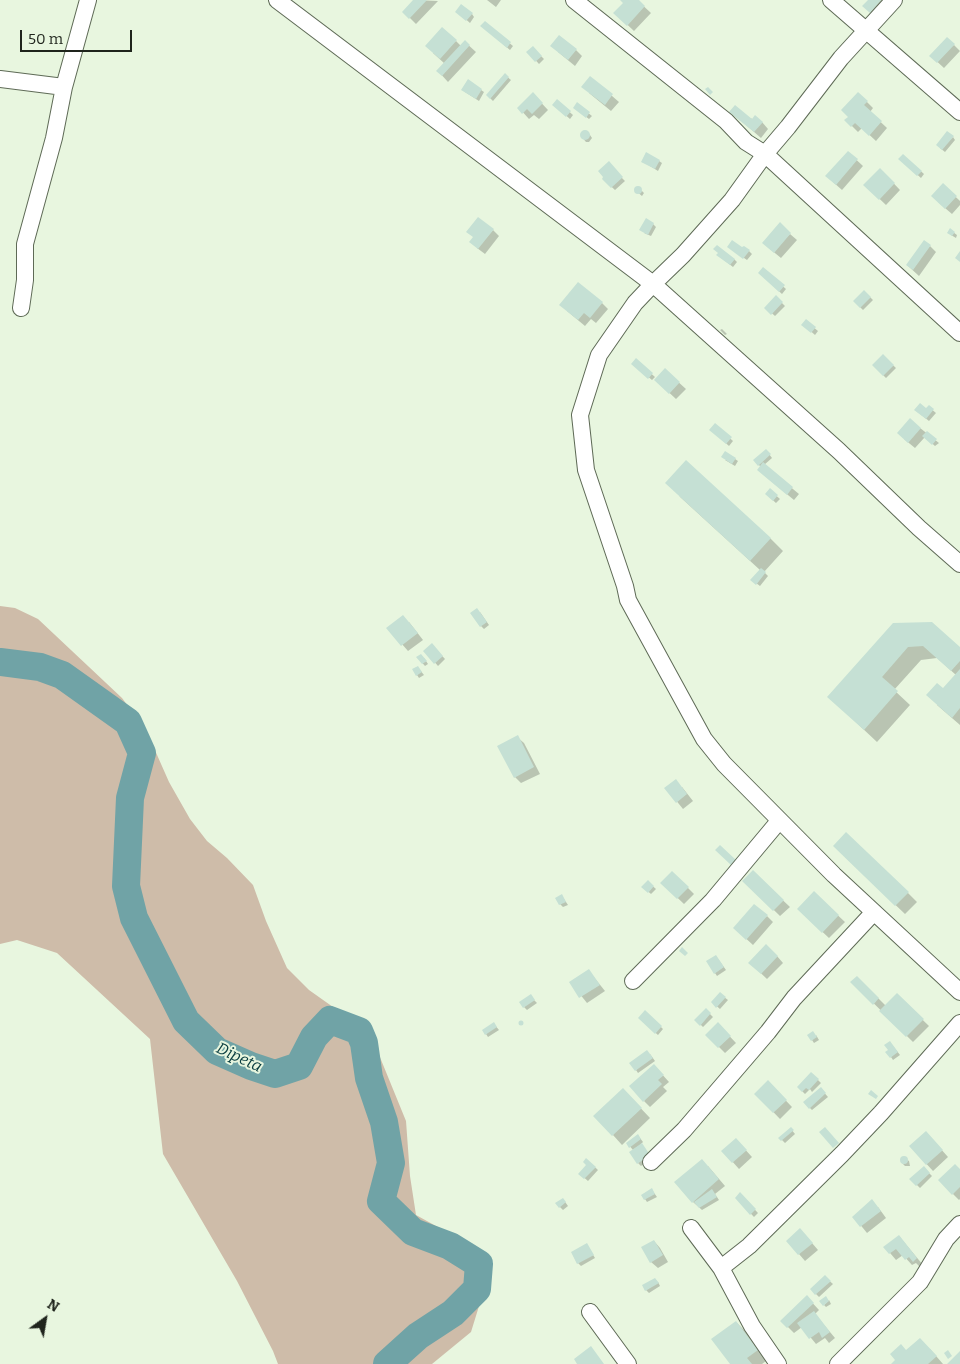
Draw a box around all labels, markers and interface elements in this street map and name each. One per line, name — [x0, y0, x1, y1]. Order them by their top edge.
scale bar — [22, 20, 135, 52]
text: 50 m — [28, 30, 63, 48]
water label: Dipeta — [213, 1039, 265, 1077]
north arrow — [20, 1294, 70, 1344]
text: N — [44, 1296, 62, 1316]

